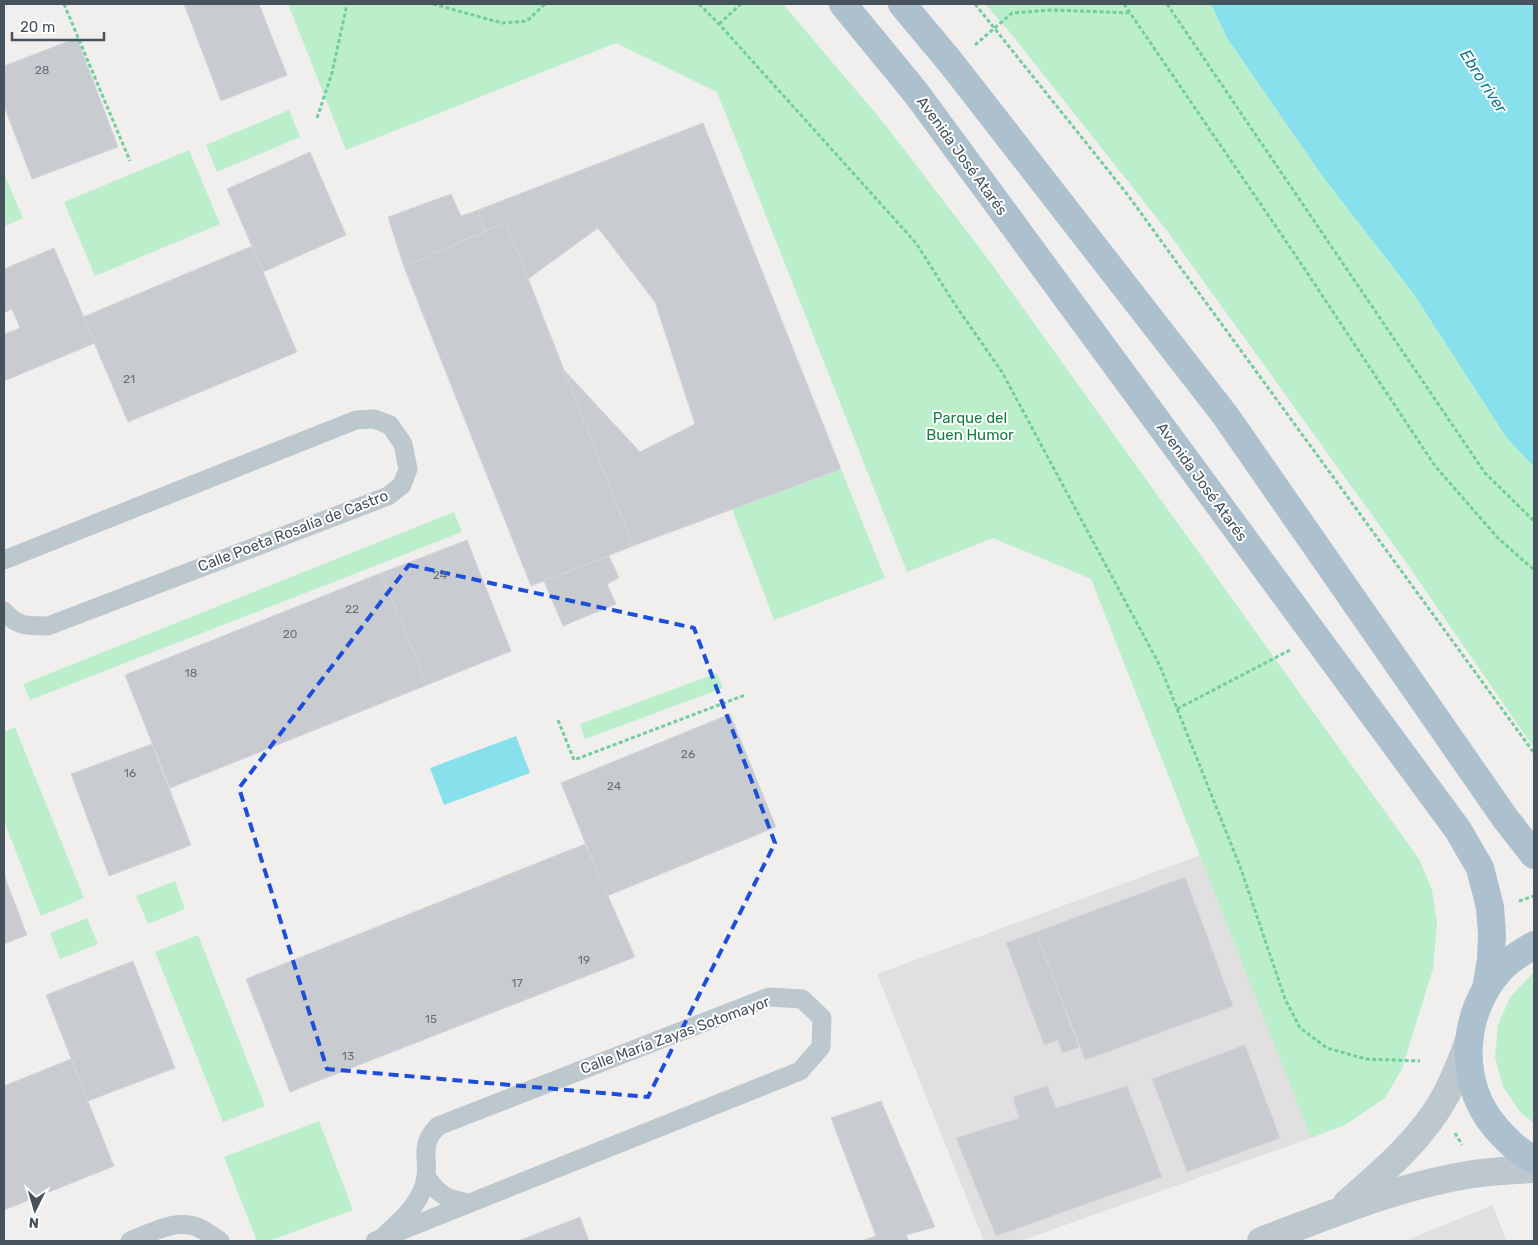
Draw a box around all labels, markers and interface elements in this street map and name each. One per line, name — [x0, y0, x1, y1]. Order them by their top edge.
scale bar — [12, 10, 105, 42]
text: 20 m — [20, 18, 55, 36]
water label: Ebro river — [1456, 46, 1512, 117]
house number: 28 — [35, 63, 49, 77]
street label: Avenida José Atarés — [913, 93, 1011, 219]
house number: 21 — [123, 372, 135, 386]
park label: Parque del Buen Humor — [926, 409, 1014, 444]
street label: Avenida José Atarés — [1153, 419, 1251, 545]
street label: Calle Poeta Rosalía de Castro — [195, 486, 391, 576]
house number: 24 — [433, 568, 448, 582]
house number: 22 — [345, 602, 359, 616]
house number: 20 — [283, 627, 297, 641]
house number: 18 — [185, 666, 197, 680]
house number: 26 — [681, 747, 695, 761]
house number: 16 — [124, 766, 136, 780]
house number: 24 — [607, 779, 622, 793]
house number: 19 — [578, 953, 590, 967]
house number: 17 — [511, 976, 523, 990]
street label: Calle María Zayas Sotomayor — [578, 992, 772, 1078]
house number: 15 — [425, 1012, 437, 1026]
house number: 13 — [342, 1049, 354, 1063]
north arrow — [10, 1185, 60, 1235]
text: N — [28, 1214, 40, 1231]

